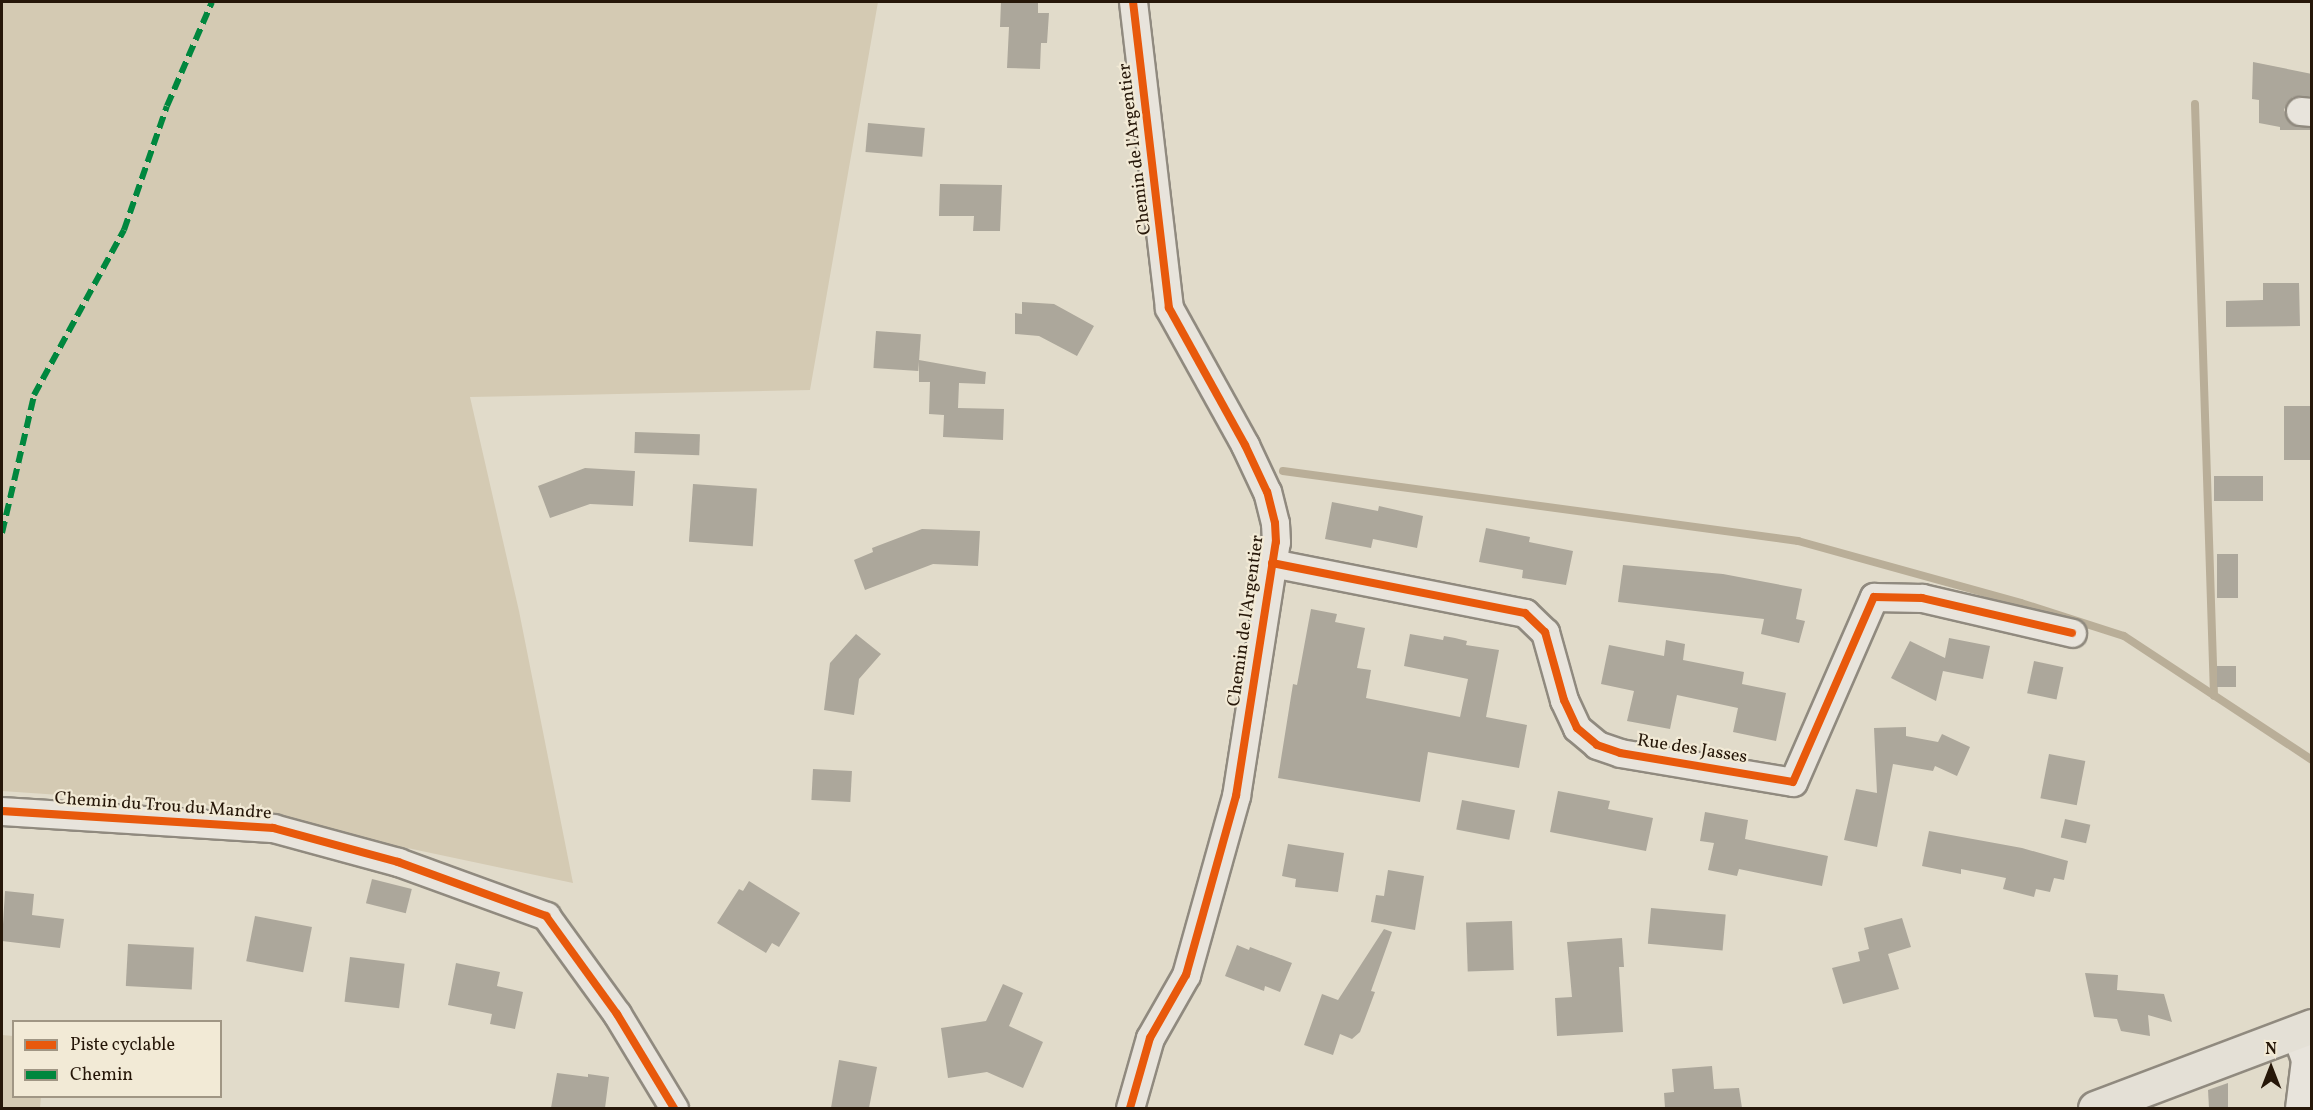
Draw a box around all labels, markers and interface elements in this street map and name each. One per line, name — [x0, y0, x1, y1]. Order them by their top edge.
street label: Chemin de l'Argentier — [1115, 62, 1157, 236]
street label: Chemin de l'Argentier — [1224, 534, 1270, 708]
street label: Rue des Jasses — [1635, 731, 1749, 769]
street label: Chemin du Trou du Mandre — [54, 789, 272, 825]
legend — [12, 1020, 222, 1098]
text: Piste cyclable — [70, 1033, 175, 1058]
north arrow — [2241, 1038, 2301, 1098]
text: N — [2265, 1039, 2277, 1061]
text: Chemin — [70, 1063, 133, 1088]

